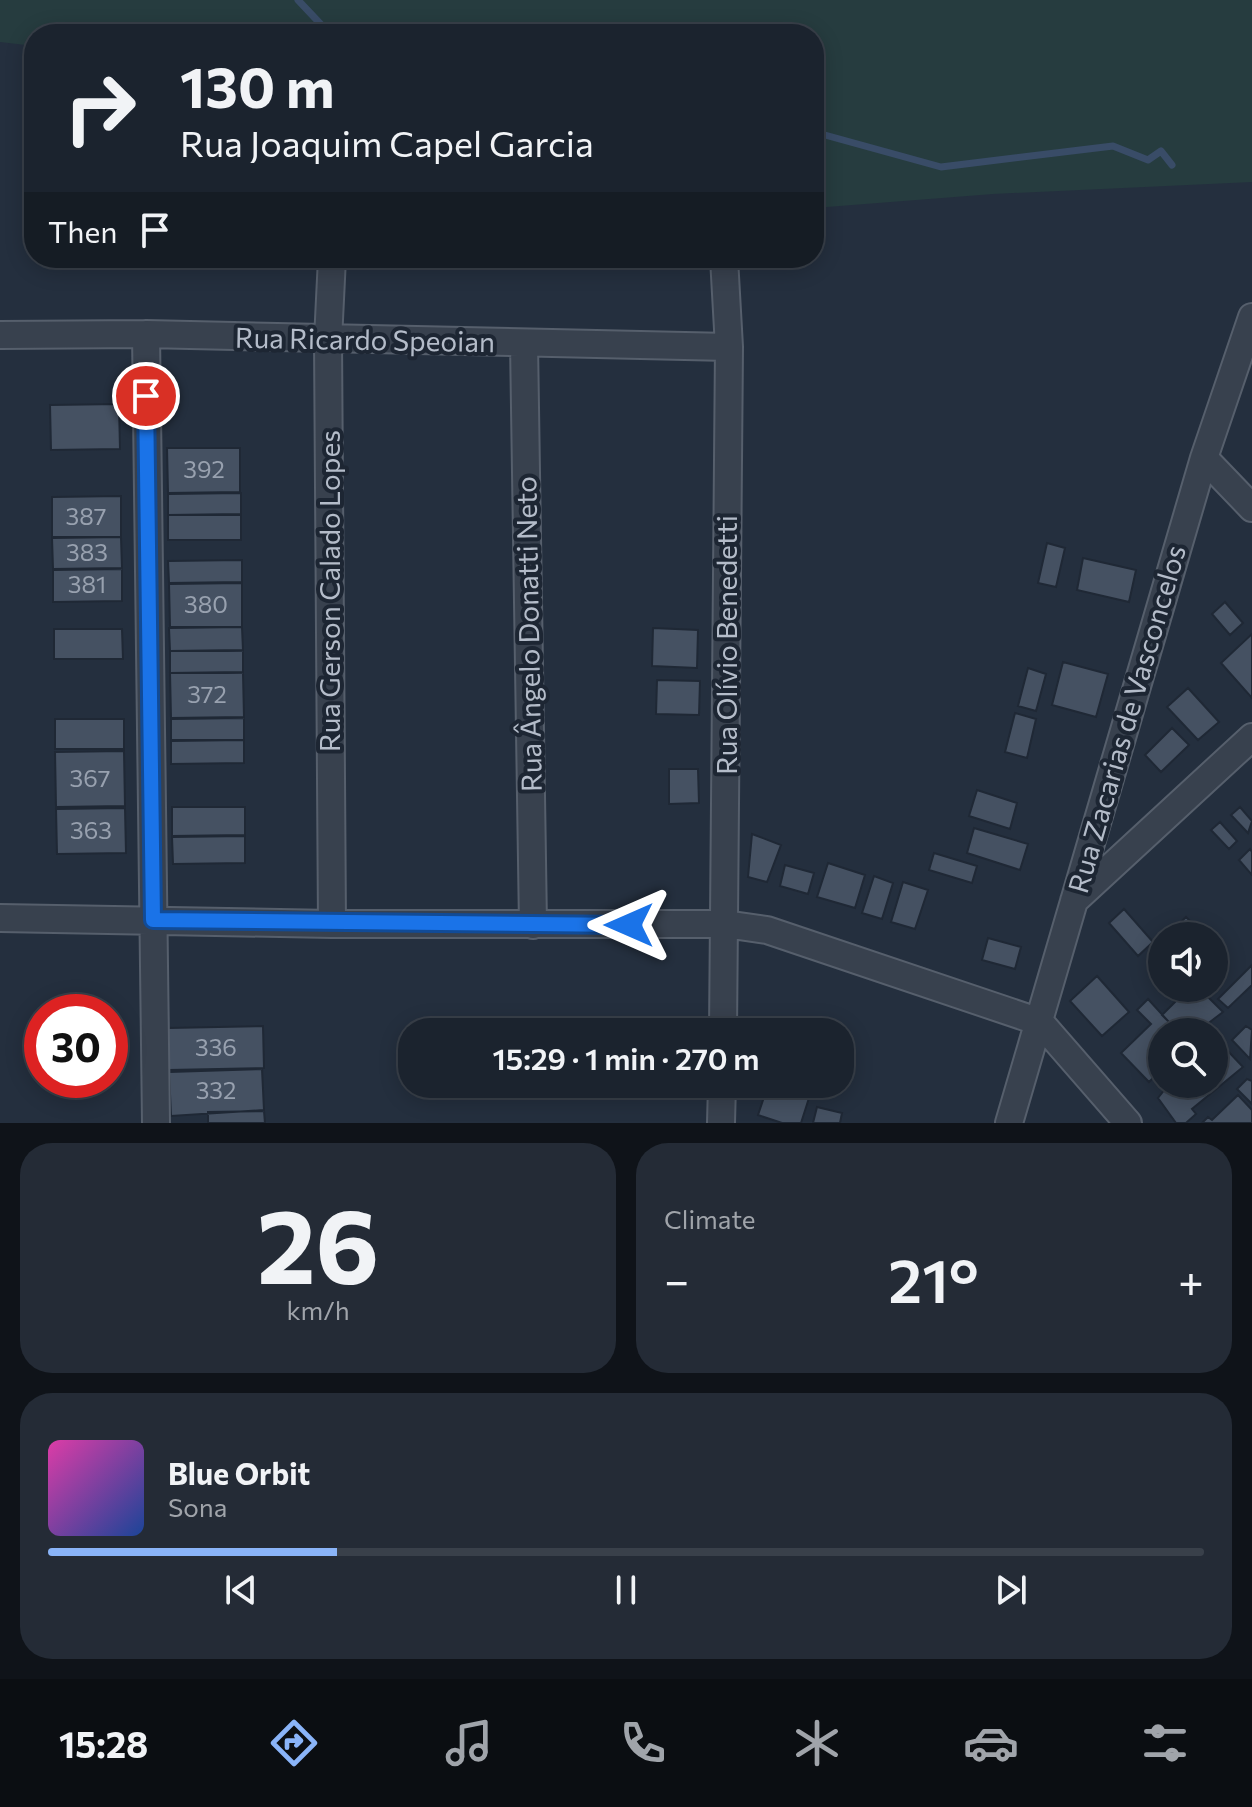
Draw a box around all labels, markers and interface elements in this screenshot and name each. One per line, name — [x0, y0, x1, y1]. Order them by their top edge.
text: 130 m — [180, 51, 335, 120]
icon: right — [48, 56, 152, 160]
text: Rua Joaquim Capel Garcia — [180, 120, 594, 164]
icon: arrive — [133, 208, 177, 252]
text: Then — [48, 212, 117, 249]
street label: Rua Ricardo Speoian — [235, 320, 495, 358]
pin — [112, 362, 180, 430]
icon: arrive — [124, 374, 168, 418]
street label: Rua Gerson Calado Lopes — [312, 430, 346, 752]
house number: 392 — [183, 454, 225, 483]
street label: Rua Ângelo Donatti Neto — [508, 476, 548, 792]
house number: 387 — [66, 501, 106, 530]
street label: Rua Olívio Benedetti — [709, 515, 743, 775]
house number: 383 — [66, 537, 108, 566]
street label: Rua Zacarias de Vasconcelos — [1060, 541, 1192, 897]
house number: 381 — [68, 569, 106, 598]
house number: 380 — [184, 589, 228, 618]
house number: 372 — [187, 679, 227, 708]
house number: 367 — [70, 763, 110, 792]
house number: 363 — [70, 815, 112, 844]
position arrow — [587, 883, 671, 967]
map controls — [1148, 922, 1228, 1098]
button: sound — [1148, 922, 1228, 1002]
speed limit sign: 30 — [24, 994, 128, 1098]
button: search — [1148, 1018, 1228, 1098]
house number: 336 — [195, 1032, 237, 1061]
text: 15:29 · 1 min · 270 m — [492, 1039, 760, 1076]
house number: 332 — [196, 1075, 236, 1104]
text: 26 — [257, 1178, 379, 1305]
text: Climate — [664, 1203, 756, 1234]
text: 21° — [888, 1242, 979, 1315]
text: − — [664, 1252, 689, 1306]
text: + — [1178, 1252, 1204, 1306]
text: km/h — [286, 1294, 350, 1325]
text: Blue Orbit — [168, 1454, 310, 1491]
text: Sona — [168, 1491, 227, 1522]
icon: previous — [219, 1568, 263, 1612]
icon: pause — [604, 1568, 648, 1612]
icon: next — [989, 1568, 1033, 1612]
icon: directions — [266, 1715, 322, 1771]
icon: music — [441, 1715, 497, 1771]
icon: phone — [615, 1715, 671, 1771]
icon: climate — [789, 1715, 845, 1771]
icon: car — [963, 1715, 1019, 1771]
icon: filters — [1137, 1715, 1193, 1771]
text: 15:28 — [59, 1721, 148, 1765]

